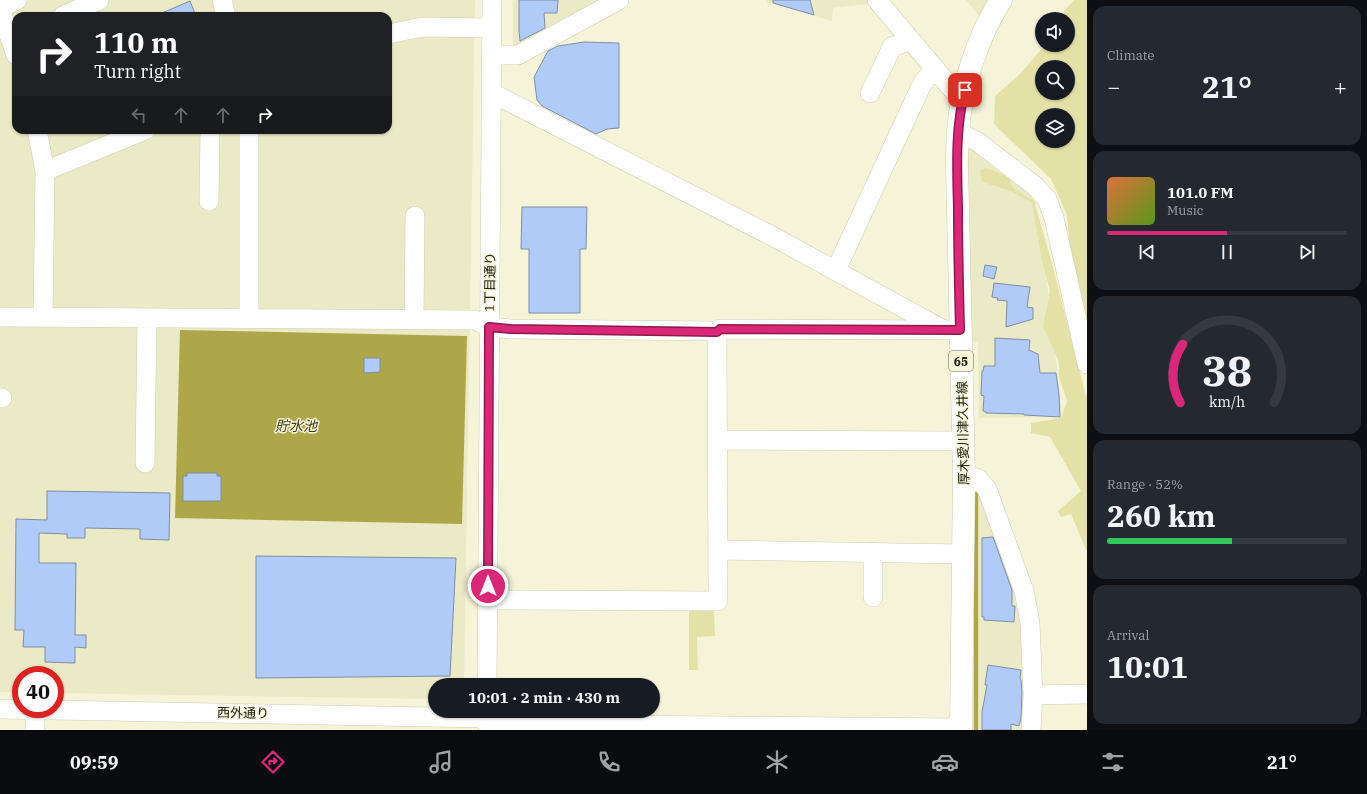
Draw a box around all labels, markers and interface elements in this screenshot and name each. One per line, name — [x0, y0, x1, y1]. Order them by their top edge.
map controls — [1035, 12, 1075, 148]
button: sound — [1035, 12, 1075, 52]
text: 110 m — [94, 24, 178, 61]
icon: right — [28, 28, 80, 80]
text: Climate — [1107, 47, 1154, 64]
text: Turn right — [94, 60, 181, 83]
button: search — [1035, 60, 1075, 100]
text: 21° — [1202, 67, 1252, 106]
text: − — [1107, 72, 1120, 101]
text: + — [1334, 72, 1347, 101]
pin — [948, 73, 982, 107]
icon: arrive — [954, 79, 976, 101]
icon: left — [128, 104, 150, 126]
icon: ahead — [170, 104, 192, 126]
icon: ahead — [212, 104, 234, 126]
icon: right — [254, 104, 276, 126]
button: layers — [1035, 108, 1075, 148]
text: 101.0 FM — [1167, 183, 1234, 202]
text: Music — [1167, 202, 1204, 219]
icon: previous — [1136, 241, 1158, 263]
icon: pause — [1216, 241, 1238, 263]
icon: next — [1296, 241, 1318, 263]
street label: 1丁目通り — [481, 252, 499, 312]
text: 38 — [1202, 343, 1252, 397]
road number: 65 — [949, 351, 973, 371]
street label: 厚木愛川津久井線 — [954, 381, 972, 485]
text: km/h — [1209, 392, 1245, 411]
water label: 貯水池 — [275, 417, 319, 435]
text: Range · 52% — [1107, 476, 1183, 493]
text: 260 km — [1107, 496, 1216, 535]
position arrow — [467, 565, 509, 607]
text: Arrival — [1107, 627, 1149, 644]
text: 10:01 — [1107, 647, 1188, 686]
speed limit sign: 40 — [12, 666, 64, 718]
text: 10:01 · 2 min · 430 m — [468, 688, 620, 707]
street label: 西外通り — [217, 704, 269, 722]
icon: directions — [259, 748, 287, 776]
icon: music — [427, 748, 455, 776]
icon: phone — [595, 748, 623, 776]
icon: climate — [763, 748, 791, 776]
icon: car — [931, 748, 959, 776]
icon: filters — [1099, 748, 1127, 776]
text: 09:59 — [70, 751, 119, 774]
text: 21° — [1267, 751, 1297, 774]

